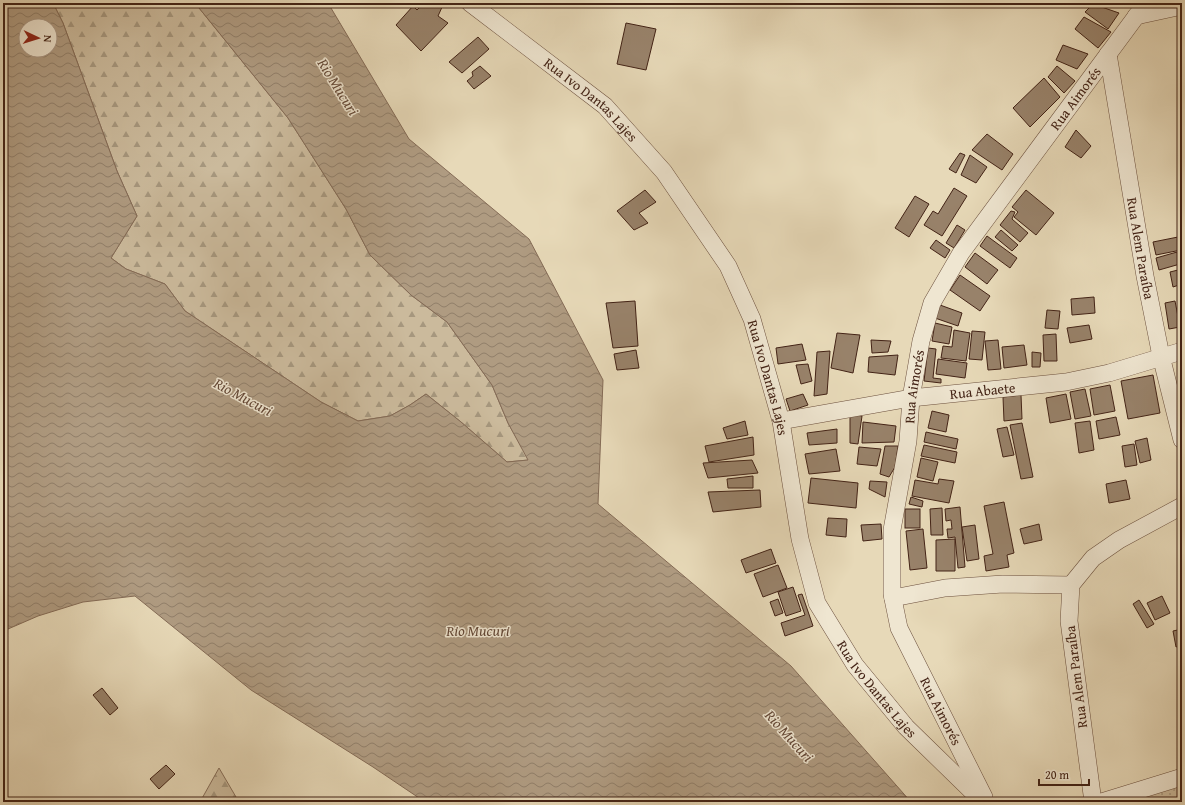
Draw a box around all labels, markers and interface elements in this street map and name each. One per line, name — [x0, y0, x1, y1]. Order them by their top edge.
north arrow — [18, 18, 58, 58]
text: N — [40, 34, 56, 44]
water label: Rio Mucuri — [312, 53, 364, 119]
street label: Rua Ivo Dantas Lajes — [540, 53, 642, 146]
street label: Rua Aimorés — [1045, 63, 1106, 134]
street label: Rua Alem Paraíba — [1122, 196, 1159, 301]
street label: Rua Ivo Dantas Lajes — [743, 317, 793, 437]
street label: Rua Aimorés — [899, 348, 929, 424]
water label: Rio Mucuri — [209, 372, 276, 421]
street label: Rua Abaete — [949, 377, 1017, 404]
water label: Rio Mucuri — [445, 620, 510, 641]
street label: Rua Alem Paraíba — [1060, 624, 1092, 729]
street label: Rua Ivo Dantas Lajes — [832, 636, 921, 742]
street label: Rua Aimorés — [915, 673, 967, 749]
water label: Rio Mucuri — [760, 704, 819, 766]
scale bar — [1039, 761, 1089, 787]
text: 20 m — [1045, 766, 1069, 783]

